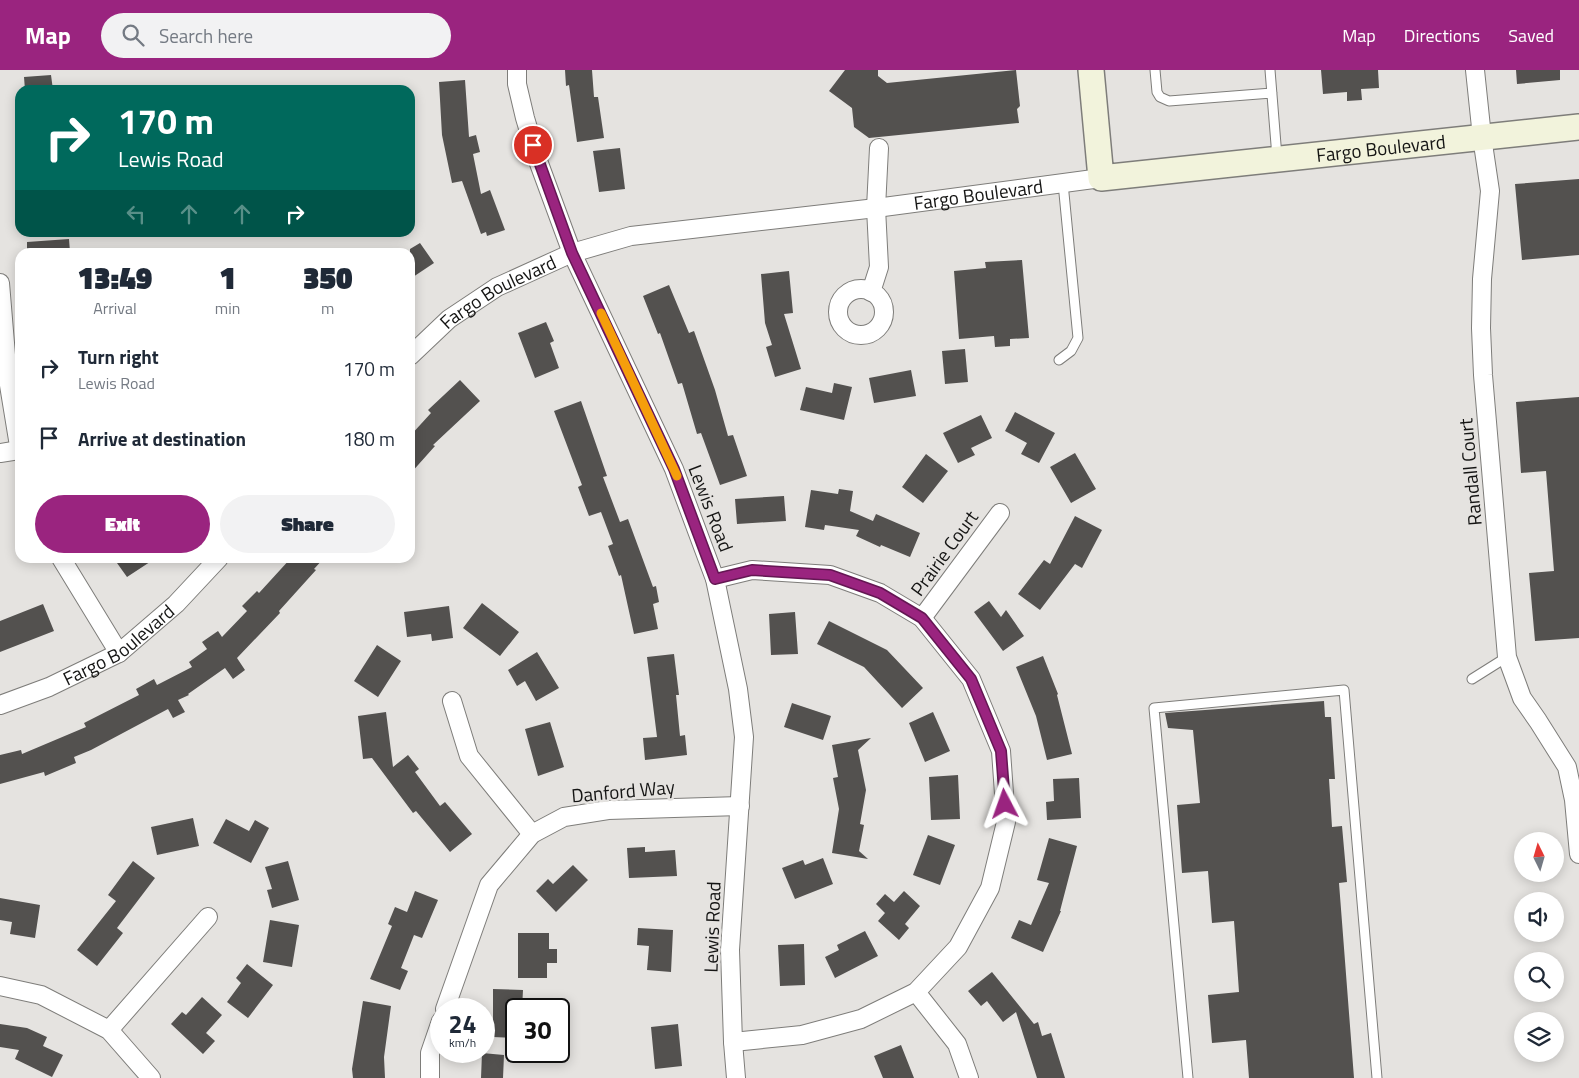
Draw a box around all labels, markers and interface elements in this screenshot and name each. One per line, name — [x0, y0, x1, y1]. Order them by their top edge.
search box — [101, 13, 451, 58]
text: Map — [25, 17, 71, 53]
icon: search — [119, 21, 147, 49]
text: Search here — [159, 21, 253, 50]
text: Map — [1342, 22, 1376, 49]
text: Directions — [1404, 22, 1480, 49]
text: Saved — [1508, 22, 1554, 49]
text: 170 m — [118, 94, 214, 148]
icon: right — [35, 105, 100, 170]
pin — [512, 124, 554, 166]
street label: Fargo Boulevard — [1315, 126, 1447, 169]
icon: arrive — [519, 131, 547, 159]
text: Lewis Road — [118, 142, 224, 176]
street label: Fargo Boulevard — [912, 171, 1045, 217]
icon: left — [122, 200, 150, 228]
icon: ahead — [175, 200, 203, 228]
icon: ahead — [228, 200, 256, 228]
icon: right — [281, 200, 309, 228]
street label: Fargo Boulevard — [432, 247, 561, 335]
text: 13:49 — [78, 255, 152, 301]
text: 1 — [219, 255, 236, 301]
text: 350 — [303, 255, 352, 301]
text: Arrival — [93, 296, 137, 320]
text: min — [215, 296, 240, 320]
text: m — [321, 296, 334, 320]
text: Turn right — [78, 342, 159, 371]
icon: right — [35, 354, 63, 382]
text: 170 m — [343, 354, 395, 383]
text: Lewis Road — [78, 371, 155, 395]
street label: Randall Court — [1450, 417, 1489, 527]
icon: arrive — [35, 424, 63, 452]
text: Arrive at destination — [78, 424, 246, 453]
text: 180 m — [343, 424, 395, 453]
street label: Lewis Road — [682, 460, 741, 556]
button: Exit — [35, 495, 210, 553]
button: Share — [220, 495, 395, 553]
street label: Prairie Court — [903, 504, 985, 601]
street label: Fargo Boulevard — [58, 597, 180, 692]
street label: Danford Way — [570, 772, 676, 809]
position arrow — [978, 777, 1030, 829]
north arrow — [1514, 832, 1564, 882]
map controls — [1514, 832, 1564, 1062]
street label: Lewis Road — [695, 881, 728, 973]
button: sound — [1514, 892, 1564, 942]
button: search — [1514, 952, 1564, 1002]
speed limit sign: 30 — [505, 998, 570, 1063]
text: 24 — [448, 1005, 477, 1043]
button: layers — [1514, 1012, 1564, 1062]
text: km/h — [449, 1033, 476, 1052]

